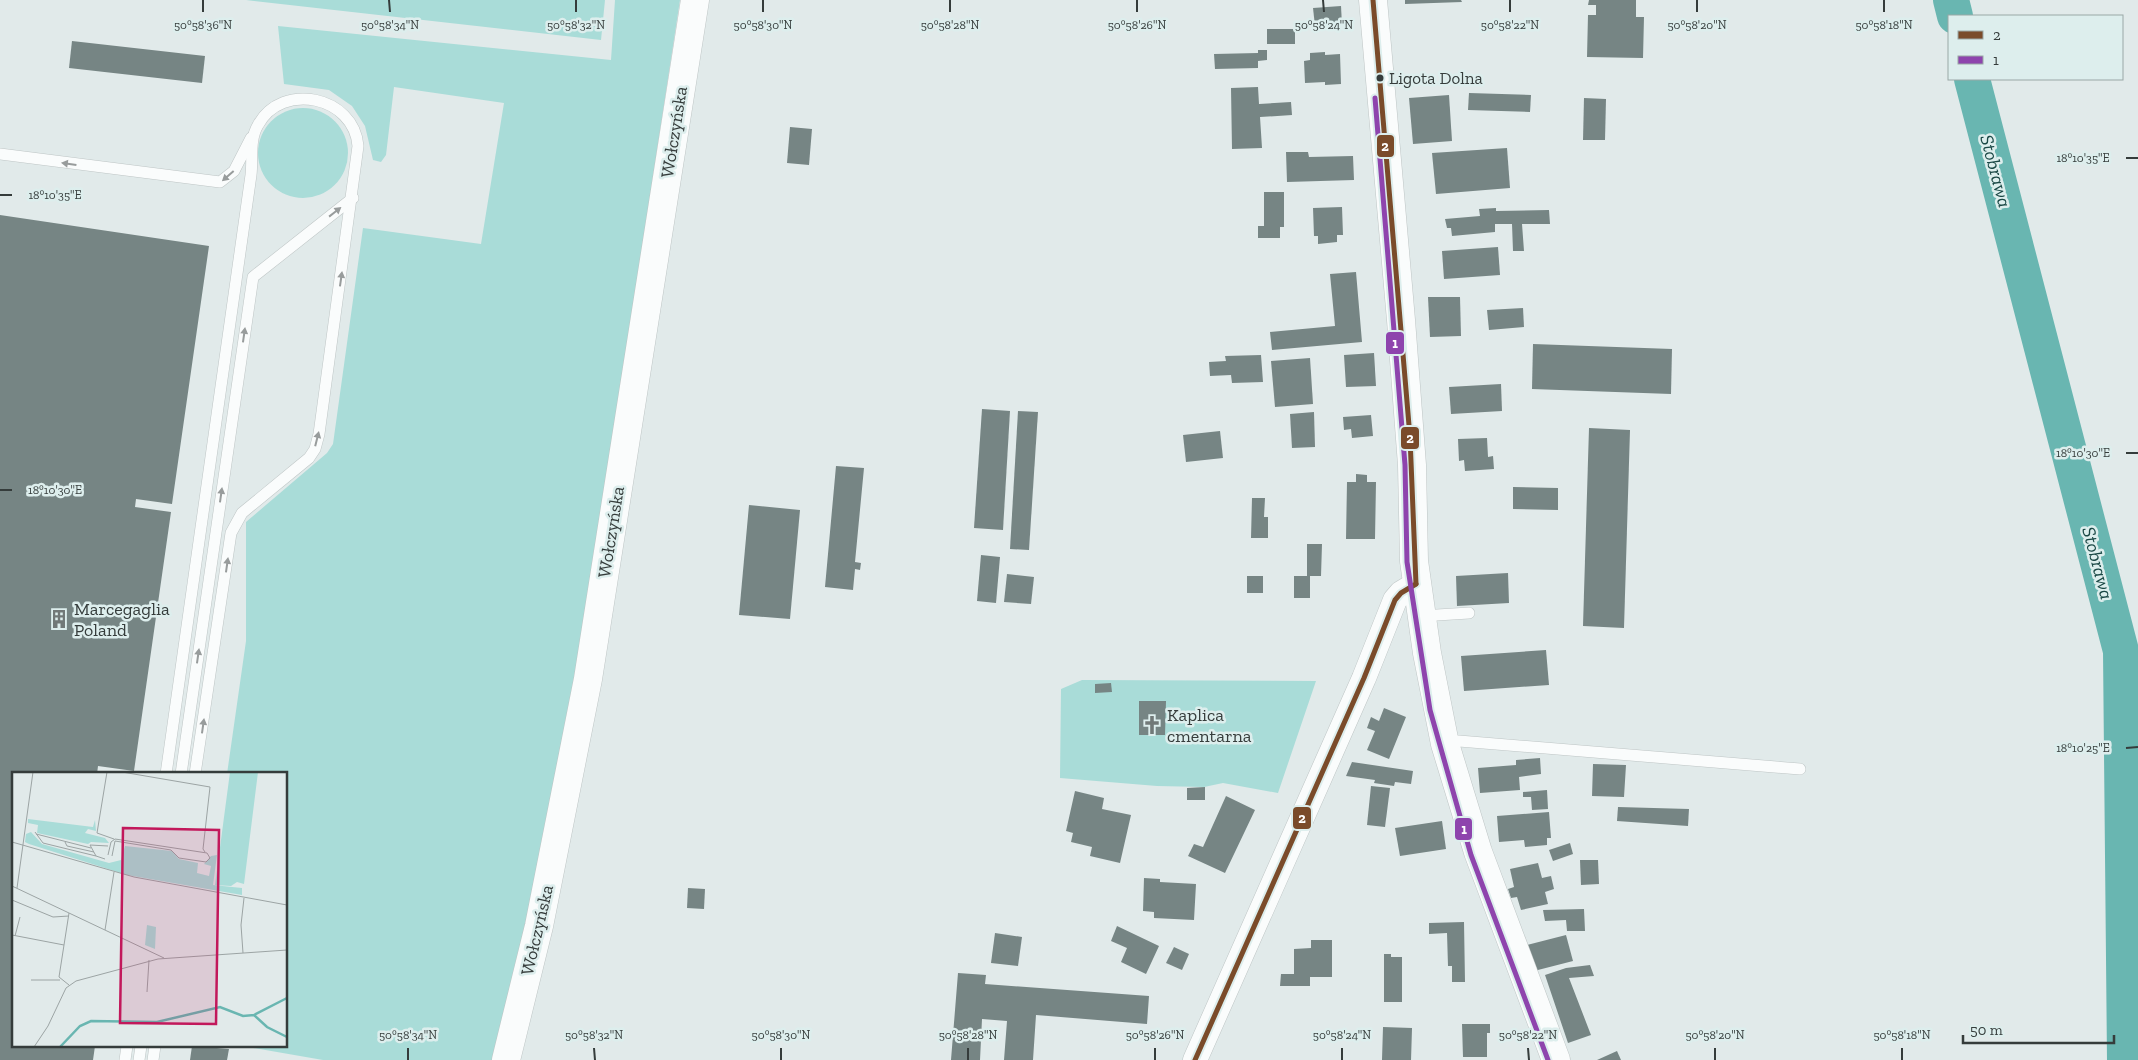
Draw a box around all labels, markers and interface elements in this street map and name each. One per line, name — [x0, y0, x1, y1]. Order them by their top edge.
legend — [1948, 15, 2123, 80]
text: 50°58'36"N — [174, 18, 232, 32]
text: 50°58'34"N — [361, 18, 419, 32]
text: 50°58'32"N — [547, 18, 605, 32]
text: 50°58'30"N — [734, 18, 793, 32]
text: 50°58'28"N — [921, 18, 979, 32]
text: 50°58'26"N — [1108, 18, 1166, 32]
text: 50°58'24"N — [1295, 18, 1353, 32]
text: 50°58'22"N — [1481, 18, 1539, 32]
text: 50°58'20"N — [1667, 18, 1727, 32]
text: 50°58'18"N — [1855, 18, 1913, 32]
text: 2 — [1993, 26, 2001, 44]
text: 1 — [1993, 51, 1999, 69]
place label: Ligota Dolna — [1389, 68, 1483, 88]
marker: Ligota Dolna — [1375, 73, 1385, 83]
street label: Wołczyńska — [656, 84, 692, 179]
water label: Stobrawa — [1975, 132, 2017, 210]
line badge: 2 — [1376, 134, 1395, 158]
text: 2 — [1381, 138, 1389, 155]
text: 18°10'35"E — [2056, 151, 2110, 165]
one-way arrow — [61, 159, 77, 167]
one-way arrow — [222, 170, 235, 181]
text: 18°10'35"E — [28, 188, 82, 202]
one-way arrow — [328, 207, 341, 218]
one-way arrow — [338, 270, 346, 286]
one-way arrow — [241, 326, 249, 342]
line badge: 1 — [1385, 331, 1405, 355]
text: 1 — [1392, 335, 1398, 352]
line badge: 2 — [1400, 426, 1420, 450]
text: 2 — [1406, 430, 1414, 447]
one-way arrow — [313, 432, 321, 447]
text: 18°10'30"E — [2056, 446, 2110, 460]
text: 18°10'30"E — [28, 483, 82, 497]
street label: Wołczyńska — [593, 484, 629, 579]
one-way arrow — [217, 487, 225, 503]
water label: Stobrawa — [2077, 524, 2119, 602]
one-way arrow — [223, 556, 231, 572]
place label: Marcegaglia Poland — [74, 598, 170, 641]
building icon: Marcegaglia Poland — [48, 608, 70, 630]
one-way arrow — [194, 648, 202, 664]
place label: Kaplica cmentarna — [1167, 704, 1252, 747]
church icon: Kaplica cmentarna — [1141, 714, 1163, 736]
one-way arrow — [199, 717, 207, 733]
text: 18°10'25"E — [2056, 741, 2110, 755]
inset map — [12, 772, 288, 1048]
line badge: 2 — [1292, 806, 1312, 830]
text: 2 — [1298, 810, 1306, 827]
line badge: 1 — [1454, 817, 1473, 841]
text: 1 — [1461, 821, 1467, 838]
street label: Wołczyńska — [516, 882, 558, 977]
scale bar — [1963, 1012, 2114, 1044]
text: 50 m — [1970, 1021, 2003, 1039]
text: 50°58'34"N — [379, 1028, 437, 1042]
text: 50°58'32"N — [565, 1028, 623, 1042]
text: 50°58'30"N — [752, 1028, 811, 1042]
text: 50°58'28"N — [939, 1028, 997, 1042]
text: 50°58'26"N — [1126, 1028, 1184, 1042]
text: 50°58'24"N — [1313, 1028, 1371, 1042]
text: 50°58'22"N — [1499, 1028, 1557, 1042]
text: 50°58'20"N — [1685, 1028, 1745, 1042]
text: 50°58'18"N — [1873, 1028, 1931, 1042]

